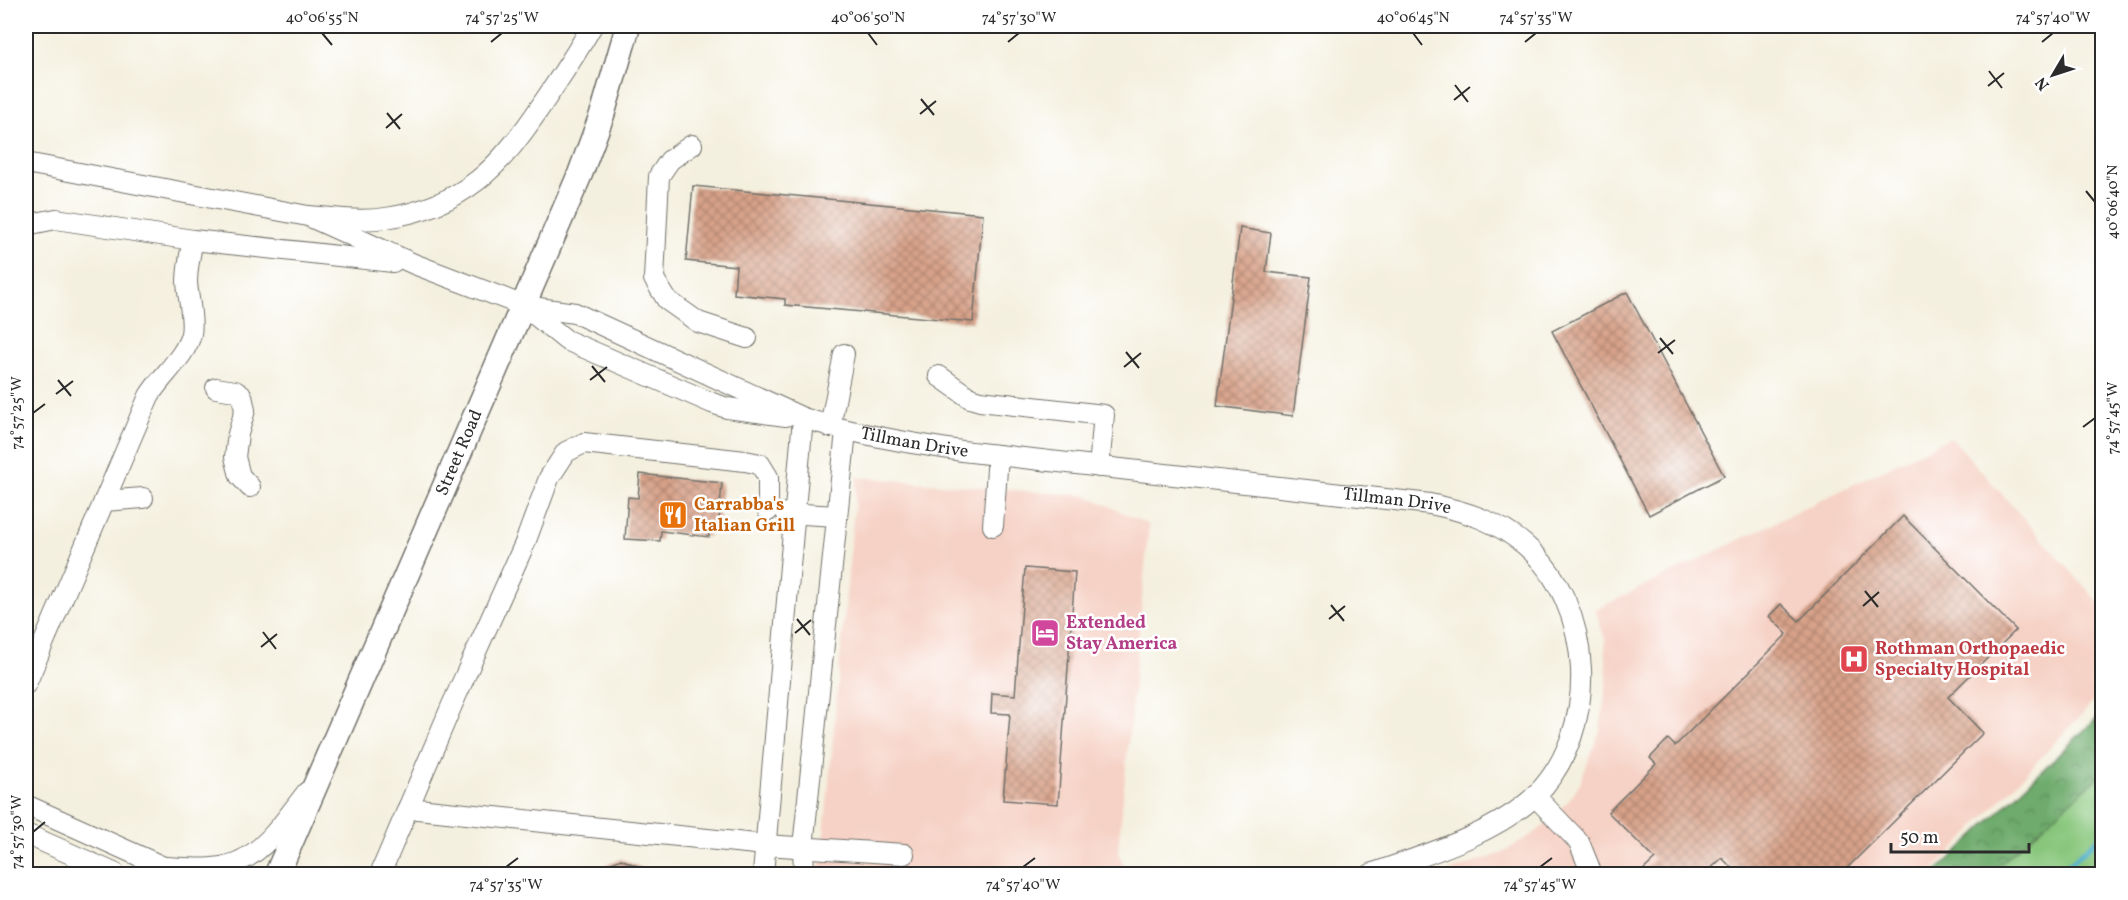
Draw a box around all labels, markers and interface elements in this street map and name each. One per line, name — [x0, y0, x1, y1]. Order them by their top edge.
text: 40°06'55"N — [285, 8, 359, 29]
text: 74°57'25"W — [465, 8, 539, 29]
text: 40°06'50"N — [831, 8, 905, 29]
text: 74°57'30"W — [982, 8, 1056, 29]
text: 40°06'45"N — [1376, 8, 1450, 29]
text: 74°57'35"W — [1499, 8, 1573, 29]
text: 74°57'40"W — [2016, 8, 2090, 29]
north arrow — [2023, 45, 2083, 105]
text: N — [2030, 71, 2055, 95]
text: 40°06'40"N — [2103, 165, 2124, 239]
text: 74°57'25"W — [7, 376, 28, 450]
text: 74°57'45"W — [2103, 382, 2124, 454]
street label: Street Road — [430, 406, 489, 500]
street label: Tillman Drive — [858, 421, 970, 464]
street label: Tillman Drive — [1341, 482, 1454, 521]
place label: Carrabba's Italian Grill — [694, 493, 795, 539]
restaurant icon: Carrabba's Italian Grill — [657, 499, 689, 531]
place label: Extended Stay America — [1066, 611, 1178, 657]
hotel icon: Extended Stay America — [1029, 617, 1061, 649]
place label: Rothman Orthopaedic Specialty Hospital — [1875, 637, 2065, 683]
hospital icon: Rothman Orthopaedic Specialty Hospital — [1838, 643, 1870, 675]
text: 74°57'30"W — [7, 795, 28, 869]
scale bar — [1891, 816, 2029, 854]
text: 50 m — [1900, 826, 1939, 851]
text: 74°57'35"W — [469, 875, 543, 896]
text: 74°57'40"W — [986, 875, 1060, 896]
text: 74°57'45"W — [1504, 875, 1576, 896]

